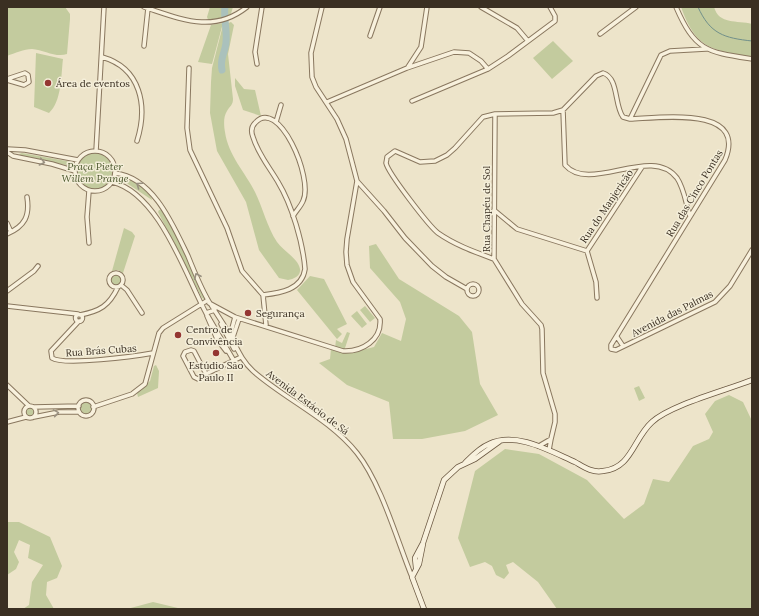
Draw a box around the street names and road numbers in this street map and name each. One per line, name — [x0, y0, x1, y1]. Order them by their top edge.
street label: Rua das Cinco Pontas — [663, 147, 726, 239]
street label: Rua Chapéu de Sol — [480, 166, 493, 252]
street label: Rua do Manjericão — [577, 167, 636, 246]
street label: Avenida das Palmas — [628, 287, 716, 340]
street label: Rua Brás Cubas — [65, 341, 137, 359]
street label: Avenida Estácio de Sá — [263, 366, 352, 438]

